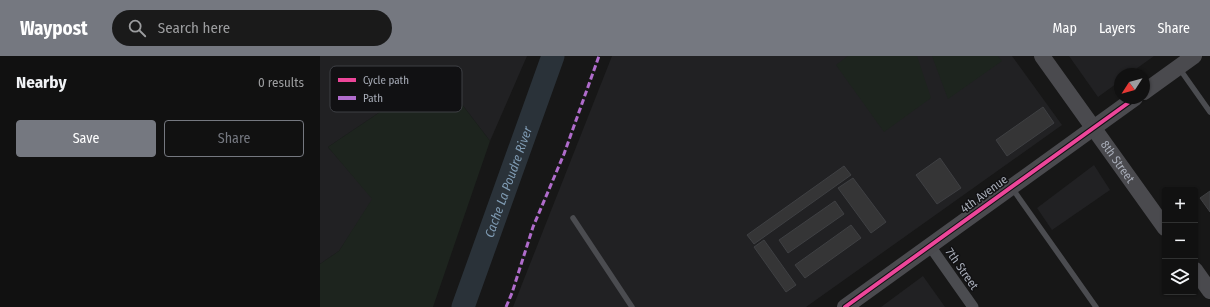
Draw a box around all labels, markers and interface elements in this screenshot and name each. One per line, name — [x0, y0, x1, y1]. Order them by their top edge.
search box — [112, 10, 392, 46]
text: Waypost — [20, 17, 88, 40]
icon: search — [126, 17, 148, 39]
text: Search here — [158, 19, 230, 37]
text: Map — [1053, 20, 1077, 37]
text: Layers — [1099, 20, 1135, 37]
text: Share — [1157, 20, 1190, 37]
legend — [330, 66, 462, 112]
north arrow — [1114, 68, 1150, 104]
text: Nearby — [16, 72, 67, 93]
text: Cycle path — [363, 74, 409, 87]
text: 0 results — [258, 75, 304, 90]
text: Path — [363, 92, 383, 105]
button: Save — [16, 120, 156, 157]
button: Share — [164, 120, 304, 157]
water label: Cache La Poudre River — [481, 124, 535, 239]
street label: 8th Street — [1098, 138, 1138, 186]
street label: 4th Avenue — [958, 172, 1010, 216]
map controls — [1162, 187, 1198, 295]
button: + — [1162, 187, 1198, 223]
button: − — [1162, 223, 1198, 259]
street label: 7th Street — [943, 246, 981, 293]
button: layers — [1162, 259, 1198, 295]

